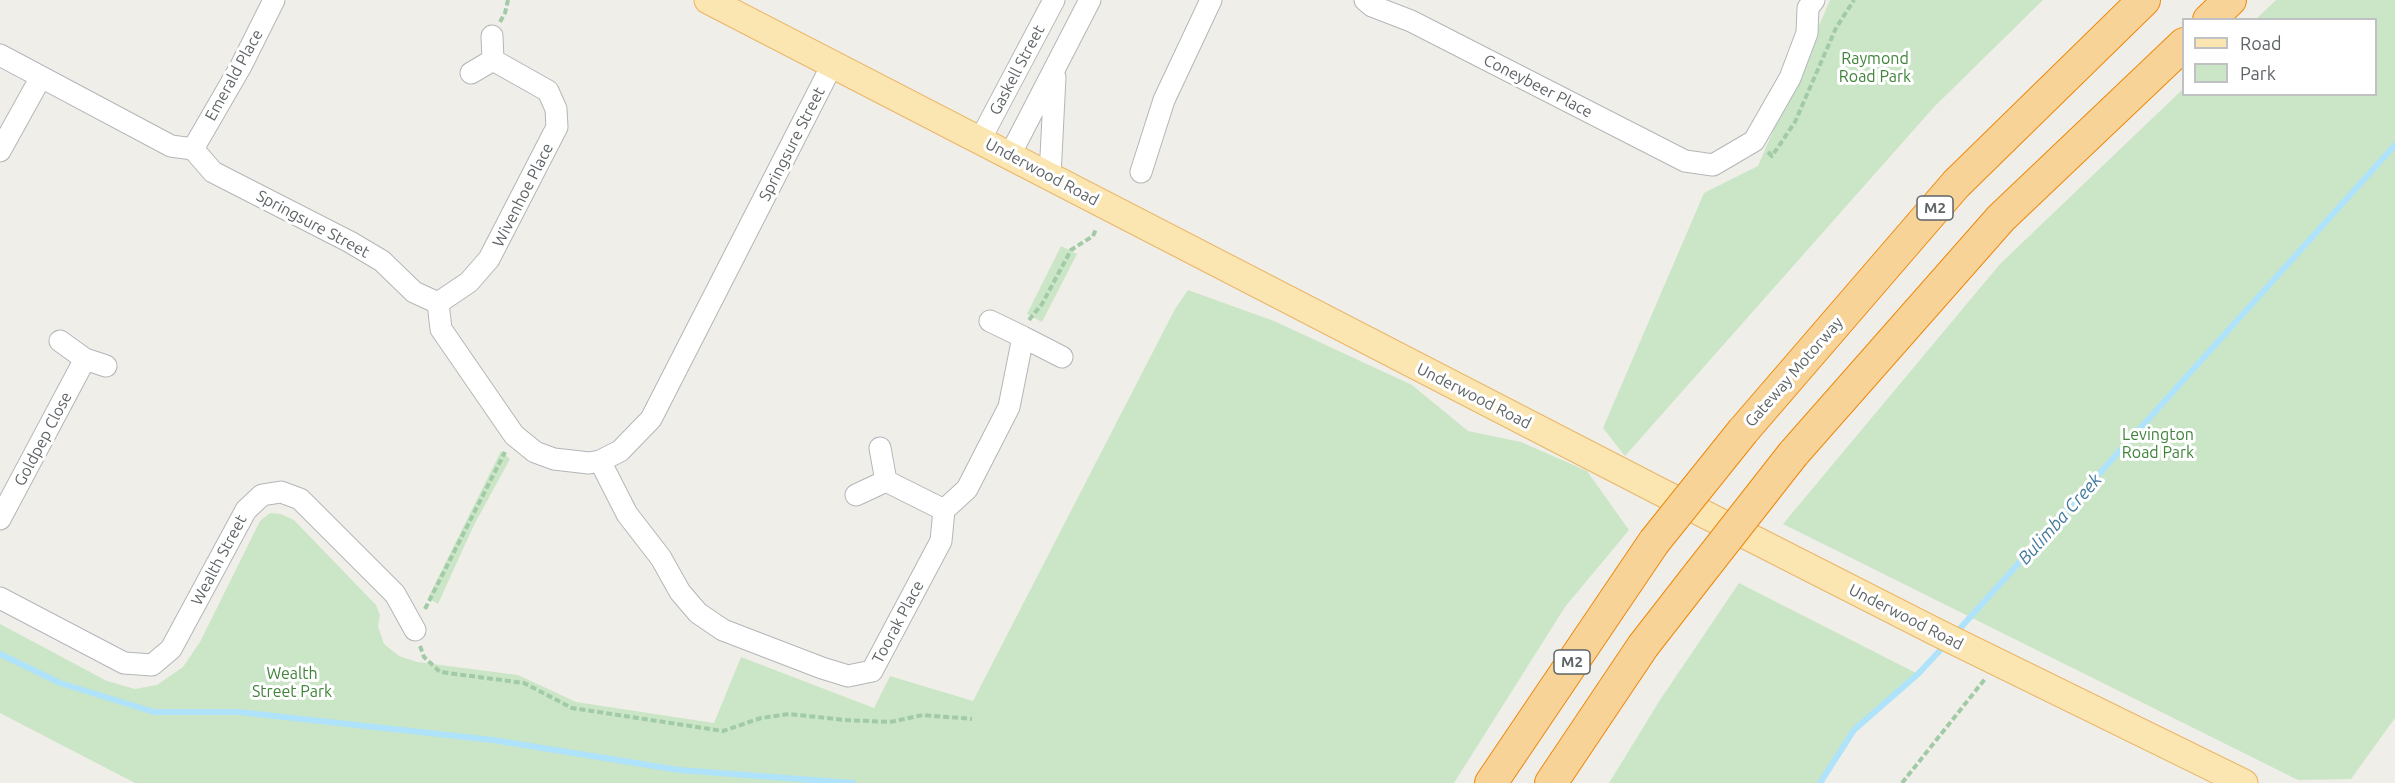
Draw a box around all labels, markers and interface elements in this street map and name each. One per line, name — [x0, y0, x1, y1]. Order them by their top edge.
legend — [2182, 18, 2377, 96]
street label: Gaskell Street — [985, 22, 1049, 118]
street label: Emerald Place — [201, 26, 267, 124]
text: Road — [2240, 33, 2282, 53]
park label: Raymond Road Park — [1839, 49, 1911, 87]
street label: Coneybeer Place — [1480, 50, 1596, 122]
text: Park — [2240, 63, 2276, 83]
street label: Springsure Street — [755, 84, 829, 204]
street label: Underwood Road — [982, 134, 1102, 210]
street label: Wivenhoe Place — [489, 140, 557, 250]
street label: Springsure Street — [253, 186, 373, 262]
road number: M2 — [1917, 196, 1953, 220]
street label: Gateway Motorway — [1741, 313, 1847, 431]
street label: Underwood Road — [1414, 359, 1534, 433]
street label: Goldpep Close — [10, 389, 76, 489]
park label: Levington Road Park — [2122, 425, 2194, 463]
water label: Bulimba Creek — [2014, 469, 2106, 569]
street label: Wealth Street — [187, 512, 251, 608]
street label: Toorak Place — [868, 577, 928, 667]
street label: Underwood Road — [1846, 580, 1966, 654]
road number: M2 — [1554, 650, 1590, 674]
park label: Wealth Street Park — [252, 664, 332, 702]

